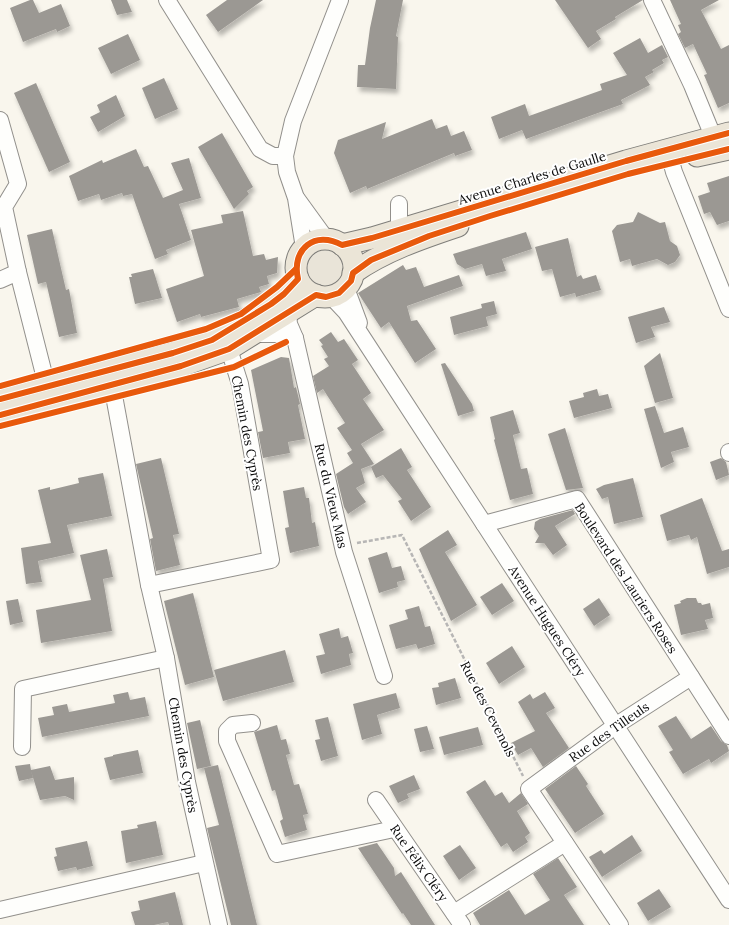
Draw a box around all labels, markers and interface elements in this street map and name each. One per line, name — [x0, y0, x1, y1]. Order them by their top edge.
street label: Avenue Charles de Gaulle — [455, 147, 608, 209]
street label: Chemin des Cyprès — [227, 374, 267, 492]
street label: Rue du Vieux Mas — [311, 442, 351, 550]
street label: Boulevard des Lauriers Roses — [571, 499, 681, 657]
street label: Avenue Hugues Cléry — [504, 561, 589, 680]
street label: Rue des Cevenols — [457, 658, 519, 760]
street label: Chemin des Cyprès — [164, 696, 202, 814]
street label: Rue des Tilleuls — [566, 698, 652, 766]
street label: Rue Félix Cléry — [386, 821, 452, 905]

